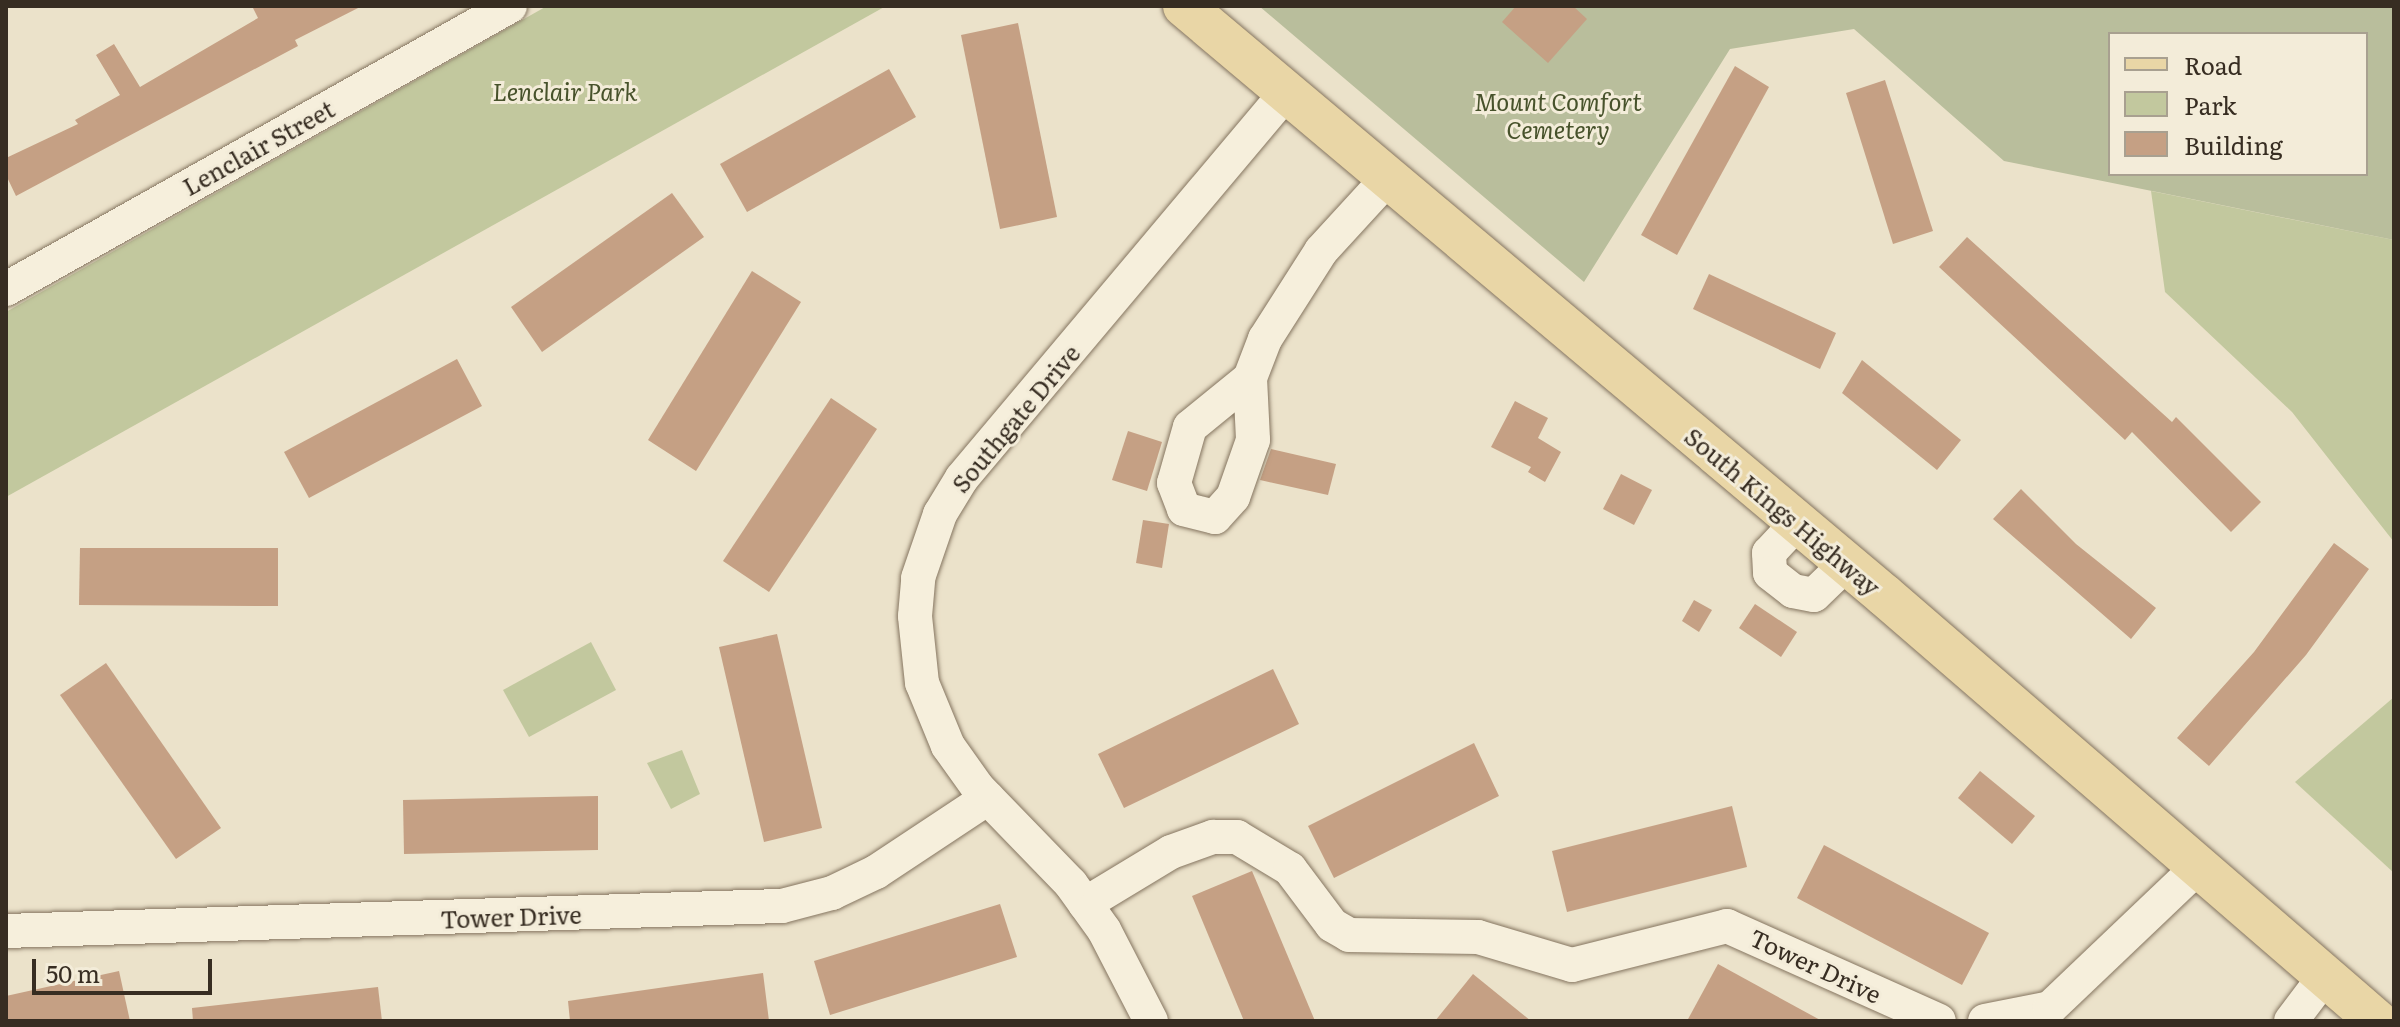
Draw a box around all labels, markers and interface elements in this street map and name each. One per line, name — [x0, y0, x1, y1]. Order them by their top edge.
legend — [2108, 32, 2368, 176]
text: Road — [2184, 47, 2242, 82]
park label: Lenclair Park — [493, 77, 637, 105]
park label: Mount Comfort Cemetery — [1474, 87, 1642, 143]
text: Park — [2184, 87, 2237, 122]
street label: Lenclair Street — [177, 93, 339, 201]
text: Building — [2184, 127, 2283, 162]
street label: Southgate Drive — [945, 338, 1085, 498]
street label: South Kings Highway — [1680, 421, 1886, 601]
street label: Tower Drive — [440, 899, 582, 933]
street label: Tower Drive — [1746, 922, 1886, 1008]
scale bar — [36, 943, 216, 993]
text: 50 m — [46, 955, 100, 990]

